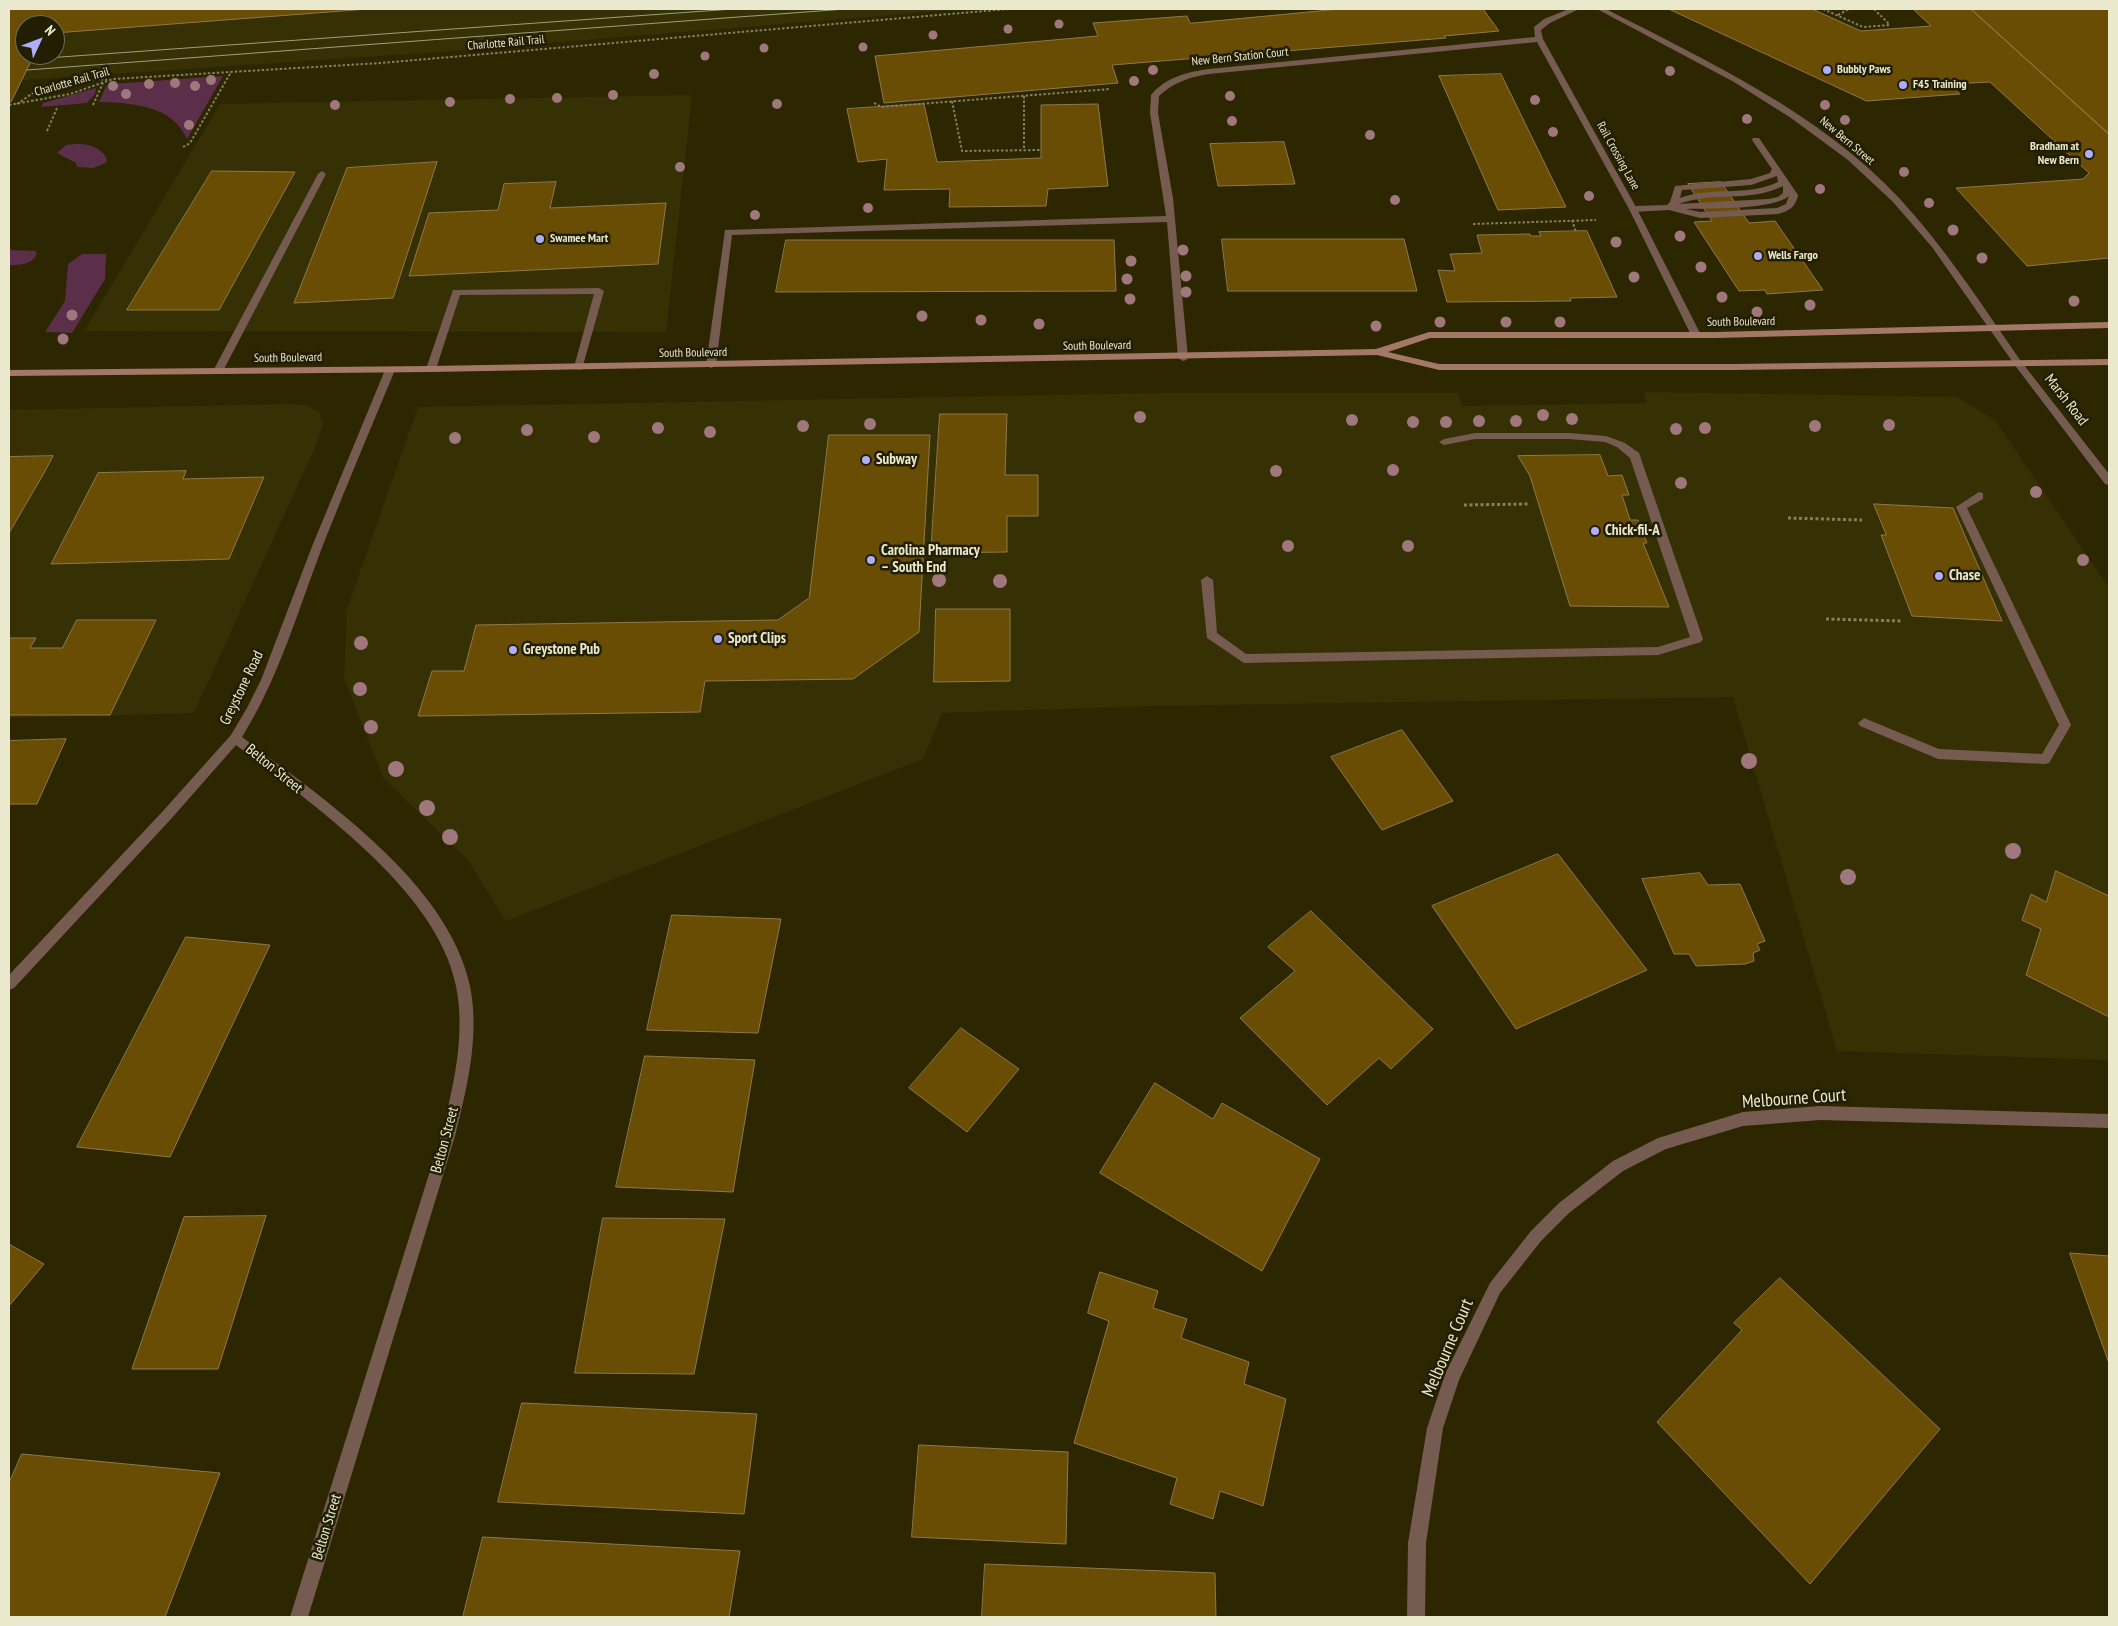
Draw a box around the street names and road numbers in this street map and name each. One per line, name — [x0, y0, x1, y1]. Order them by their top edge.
street label: Charlotte Rail Trail — [467, 32, 545, 54]
street label: New Bern Station Court — [1191, 45, 1289, 69]
street label: Charlotte Rail Trail — [33, 64, 111, 100]
street label: New Bern Street — [1817, 114, 1877, 168]
street label: Rail Crossing Lane — [1593, 119, 1643, 193]
street label: South Boulevard — [1707, 314, 1775, 330]
street label: South Boulevard — [1063, 338, 1131, 354]
street label: South Boulevard — [659, 345, 727, 361]
street label: South Boulevard — [254, 350, 322, 366]
street label: Marsh Road — [2040, 371, 2092, 429]
street label: Greystone Road — [216, 648, 268, 728]
street label: Belton Street — [242, 741, 306, 797]
street label: Melbourne Court — [1741, 1085, 1847, 1113]
street label: Belton Street — [427, 1105, 463, 1175]
street label: Melbourne Court — [1418, 1296, 1478, 1400]
street label: Belton Street — [308, 1492, 346, 1562]

